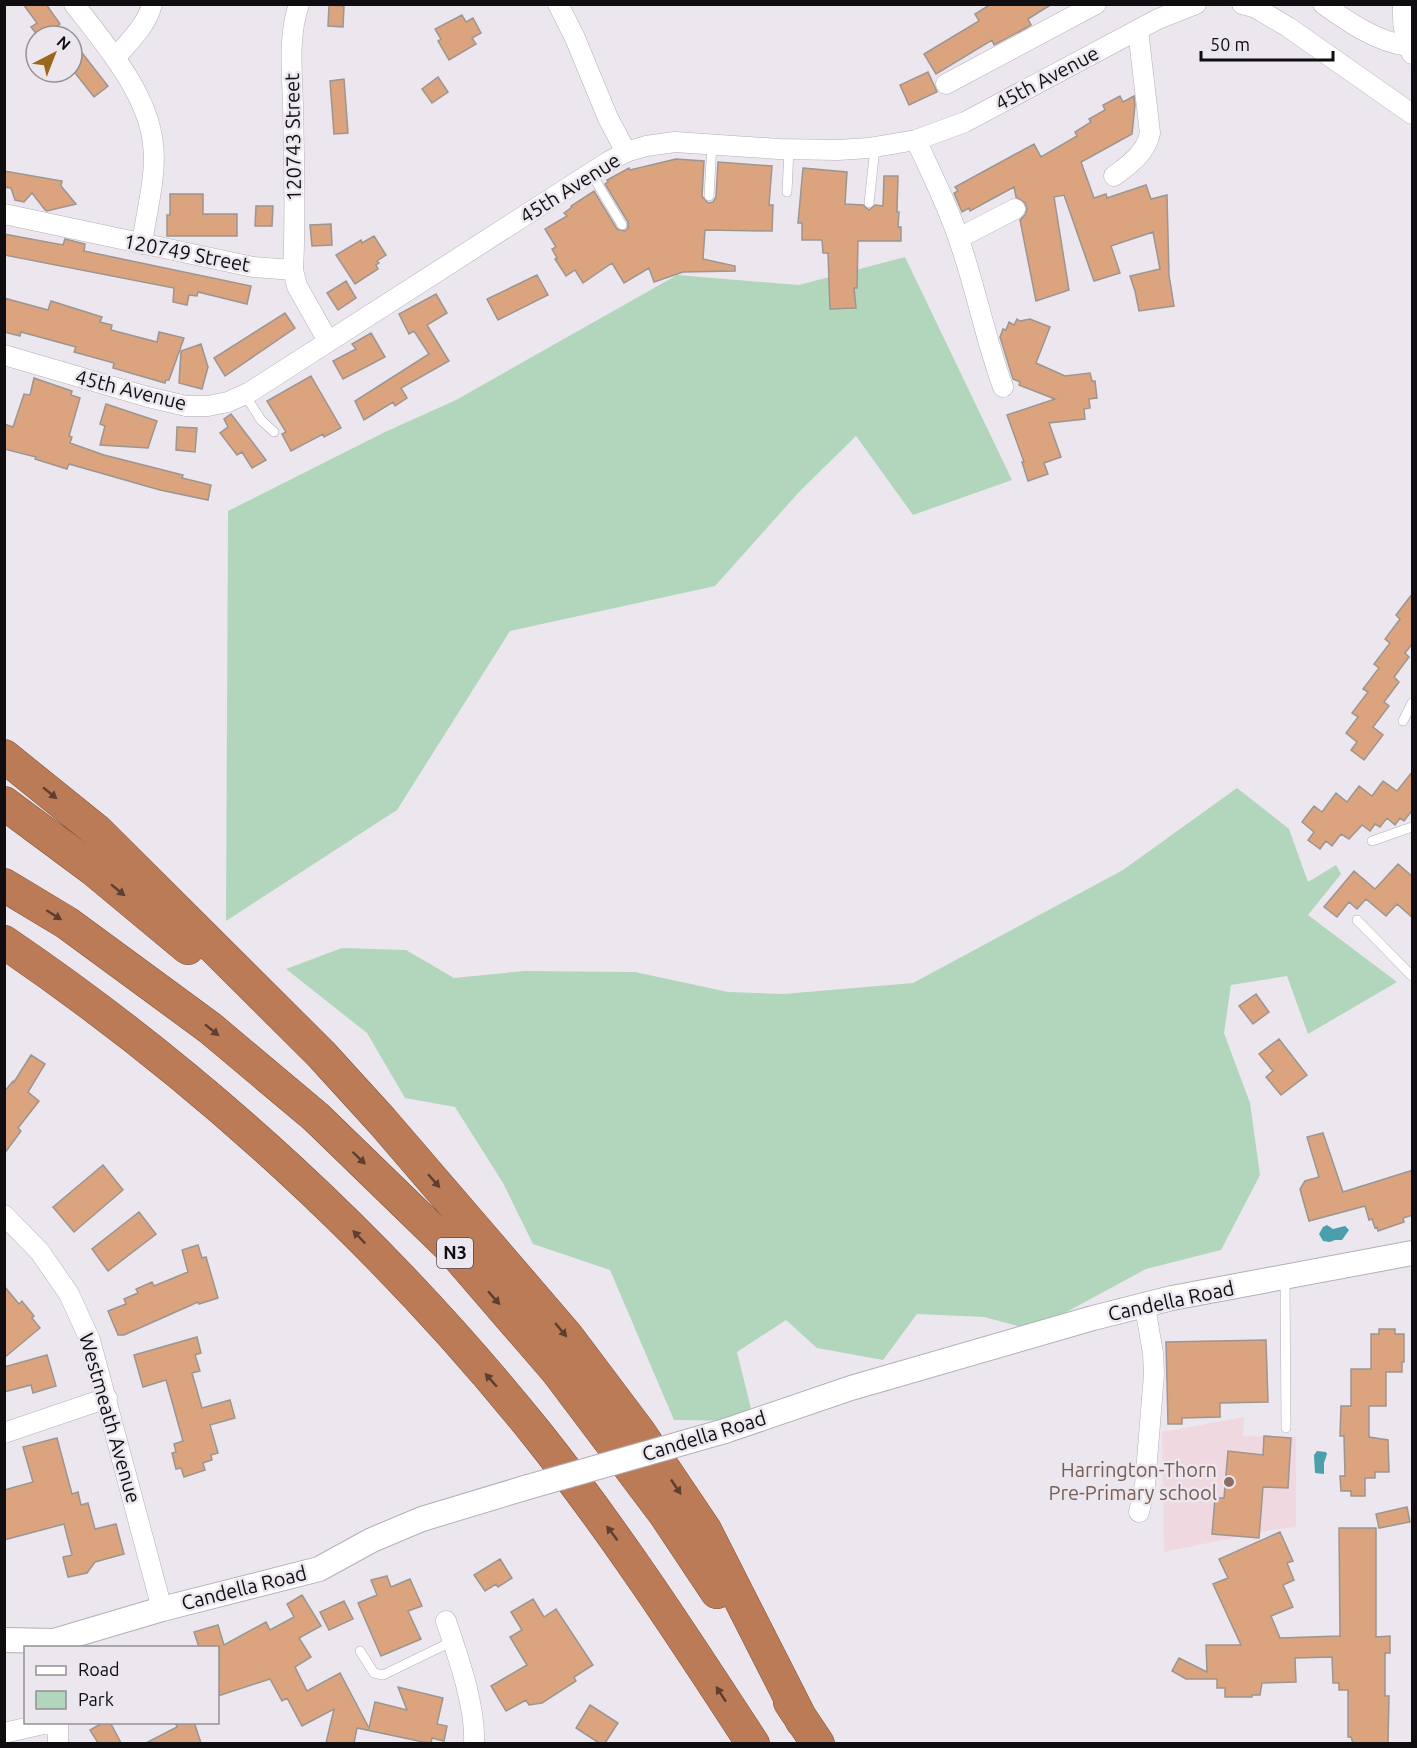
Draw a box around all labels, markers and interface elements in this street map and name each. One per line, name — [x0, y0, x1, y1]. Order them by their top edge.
north arrow — [24, 24, 84, 84]
scale bar — [1201, 24, 1333, 62]
text: N — [54, 32, 74, 54]
text: 50 m — [1210, 34, 1250, 54]
street label: 45th Avenue — [991, 41, 1102, 114]
street label: 120743 Street — [280, 73, 305, 201]
street label: 45th Avenue — [515, 148, 624, 227]
street label: 120749 Street — [122, 229, 252, 276]
street label: 45th Avenue — [73, 365, 189, 414]
one-way arrow — [42, 786, 58, 799]
one-way arrow — [110, 883, 126, 896]
one-way arrow — [46, 910, 62, 921]
one-way arrow — [204, 1024, 219, 1036]
one-way arrow — [351, 1151, 365, 1165]
one-way arrow — [427, 1173, 440, 1188]
one-way arrow — [352, 1230, 366, 1244]
road number: N3 — [437, 1238, 473, 1268]
street label: Candella Road — [1106, 1276, 1236, 1325]
one-way arrow — [487, 1290, 500, 1305]
one-way arrow — [554, 1322, 567, 1337]
street label: Westmeath Avenue — [75, 1330, 146, 1505]
one-way arrow — [484, 1372, 497, 1388]
street label: Candella Road — [639, 1406, 769, 1465]
place label: Harrington-Thorn Pre-Primary school — [1048, 1458, 1217, 1504]
marker: Harrington-Thorn Pre-Primary school — [1222, 1475, 1236, 1489]
one-way arrow — [670, 1479, 681, 1495]
one-way arrow — [606, 1525, 618, 1540]
street label: Candella Road — [179, 1561, 309, 1614]
legend — [24, 1646, 219, 1724]
text: Road — [78, 1659, 120, 1679]
one-way arrow — [715, 1687, 727, 1703]
text: Park — [78, 1689, 114, 1709]

